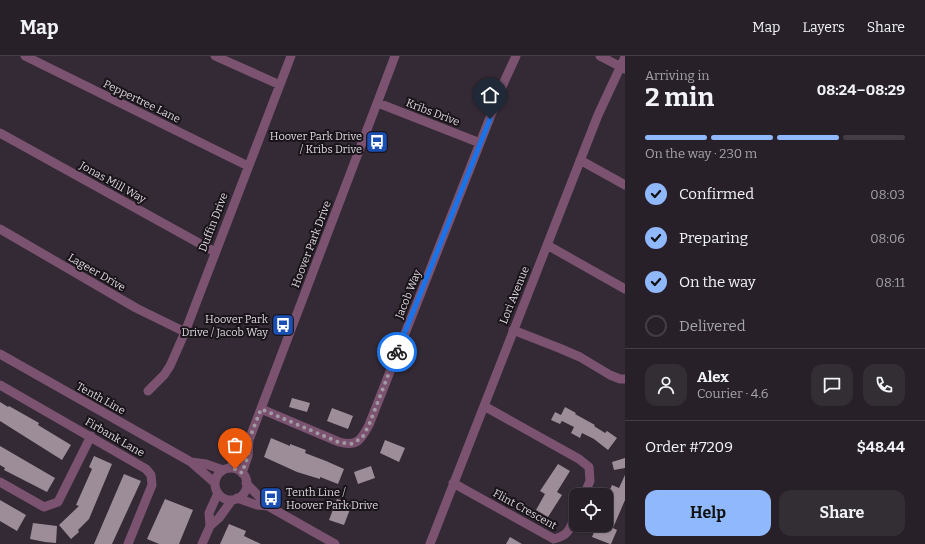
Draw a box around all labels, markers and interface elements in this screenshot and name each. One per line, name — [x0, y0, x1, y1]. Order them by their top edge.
text: Map — [20, 16, 59, 39]
text: Map — [752, 19, 780, 36]
text: Layers — [802, 19, 845, 36]
text: Share — [867, 19, 905, 36]
text: Arriving in — [645, 68, 710, 83]
street label: Peppertree Lane — [101, 77, 182, 126]
pin — [473, 78, 507, 119]
text: 08:24–08:29 — [817, 81, 905, 99]
text: 2 min — [645, 82, 714, 113]
icon: home — [479, 84, 501, 106]
street label: Kribs Drive — [404, 96, 462, 129]
bus stop icon: Hoover Park Drive / Kribs Drive — [364, 129, 390, 155]
place label: Hoover Park Drive / Kribs Drive — [270, 130, 362, 156]
text: On the way · 230 m — [645, 146, 757, 161]
street label: Jonas Mill Way — [76, 158, 148, 206]
icon: check — [645, 183, 667, 205]
text: Confirmed — [679, 185, 754, 203]
text: 08:03 — [870, 187, 905, 202]
street label: Duffin Drive — [196, 191, 231, 253]
street label: Hoover Park Drive — [289, 199, 334, 290]
icon: check — [645, 227, 667, 249]
text: Preparing — [679, 229, 748, 247]
text: 08:06 — [870, 231, 905, 246]
street label: Lageer Drive — [66, 251, 128, 294]
street label: Lori Avenue — [497, 264, 532, 326]
street label: Jacob Way — [392, 268, 424, 321]
icon: check — [645, 271, 667, 293]
text: On the way — [679, 273, 756, 291]
text: 08:11 — [876, 275, 905, 290]
bus stop icon: Hoover Park Drive / Jacob Way — [270, 312, 296, 338]
place label: Hoover Park Drive / Jacob Way — [181, 313, 269, 339]
text: Delivered — [679, 317, 746, 335]
courier — [377, 332, 417, 372]
icon: bike — [386, 341, 408, 363]
button: person — [645, 364, 687, 406]
button: chat — [811, 364, 853, 406]
button: phone — [863, 364, 905, 406]
text: Alex — [697, 368, 729, 386]
street label: Tenth Line — [74, 380, 127, 417]
text: Courier · 4.6 — [697, 386, 769, 401]
street label: Firbank Lane — [83, 415, 147, 460]
pin — [218, 428, 252, 469]
icon: bag — [224, 434, 246, 456]
text: Order #7209 — [645, 438, 733, 456]
text: $48.44 — [857, 438, 905, 456]
bus stop icon: Tenth Line / Hoover Park Drive — [258, 485, 284, 511]
place label: Tenth Line / Hoover Park Drive — [286, 486, 378, 512]
street label: Flint Crescent — [491, 487, 559, 532]
map controls — [569, 488, 613, 532]
button: locate — [569, 488, 613, 532]
button: Help — [645, 490, 771, 536]
button: Share — [779, 490, 905, 536]

